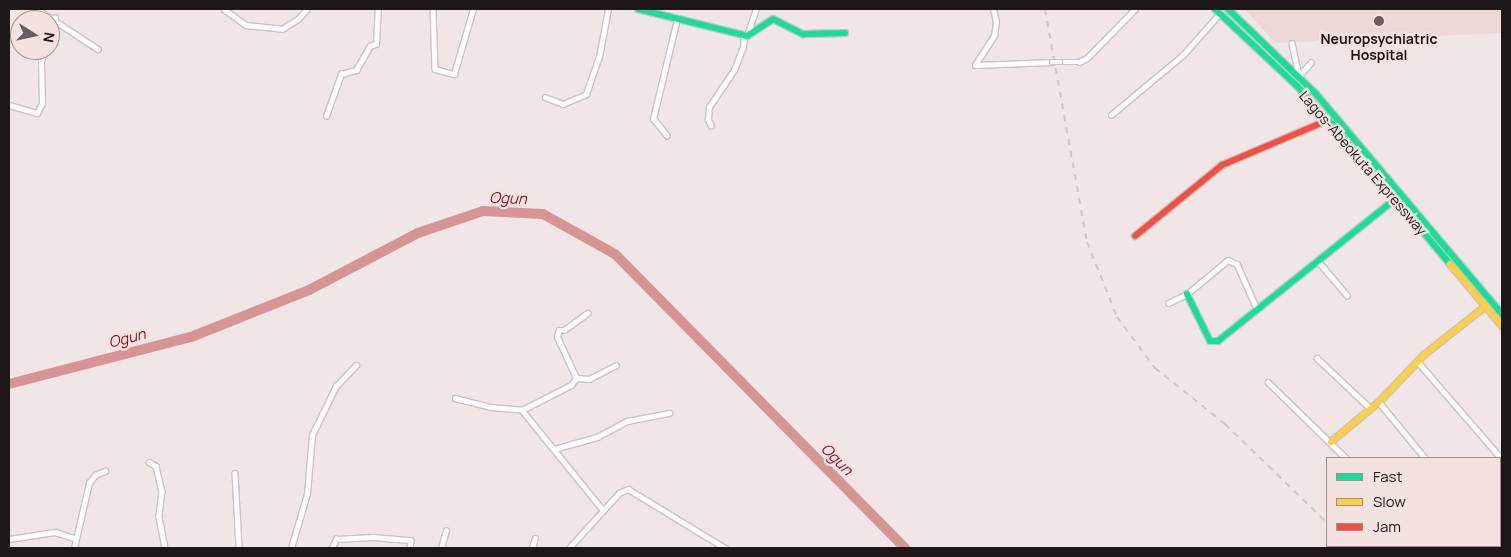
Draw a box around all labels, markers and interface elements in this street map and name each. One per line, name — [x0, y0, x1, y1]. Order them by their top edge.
north arrow — [10, 10, 60, 60]
marker: Neuropsychiatric Hospital — [1372, 14, 1386, 28]
text: N — [39, 31, 60, 44]
place label: Neuropsychiatric Hospital — [1320, 31, 1438, 64]
street label: Lagos-Abeokuta Expressway — [1296, 87, 1430, 239]
water label: Ogun — [489, 188, 527, 208]
water label: Ogun — [107, 325, 147, 351]
water label: Ogun — [817, 439, 857, 479]
legend — [1326, 457, 1501, 547]
text: Fast — [1373, 466, 1402, 487]
text: Slow — [1373, 491, 1406, 512]
text: Jam — [1373, 516, 1401, 537]

